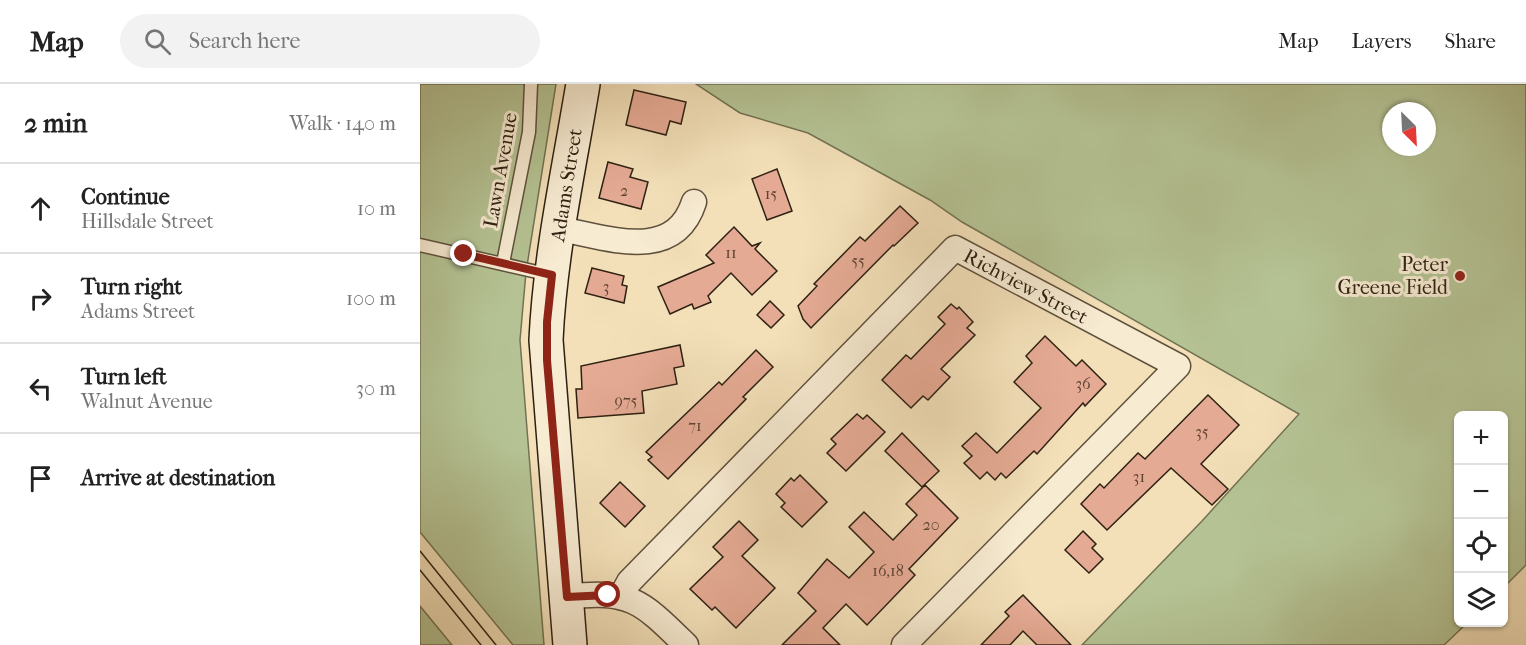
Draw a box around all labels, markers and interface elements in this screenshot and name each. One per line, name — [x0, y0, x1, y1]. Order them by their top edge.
search box — [120, 14, 540, 68]
text: Map — [30, 25, 84, 58]
icon: search — [141, 25, 174, 58]
text: Search here — [189, 28, 300, 54]
text: Map — [1278, 29, 1319, 53]
text: Layers — [1352, 29, 1411, 53]
text: Share — [1444, 29, 1496, 53]
north arrow — [1382, 102, 1436, 156]
text: 2 min — [24, 108, 87, 139]
street label: Lawn Avenue — [479, 111, 522, 229]
text: Walk · 140 m — [289, 112, 396, 135]
street label: Adams Street — [546, 127, 587, 244]
house number: 2 — [620, 181, 628, 200]
text: Continue — [81, 184, 170, 210]
house number: 15 — [765, 184, 777, 203]
icon: ahead — [24, 192, 57, 225]
text: 10 m — [357, 197, 396, 220]
text: Hillsdale Street — [81, 210, 214, 233]
route end — [450, 240, 476, 266]
house number: 11 — [725, 243, 737, 262]
street label: Richview Street — [960, 244, 1092, 329]
house number: 55 — [851, 251, 865, 270]
place label: Peter Greene Field — [1337, 253, 1449, 299]
marker: Peter Greene Field — [1453, 269, 1467, 283]
text: Turn right — [81, 274, 182, 300]
house number: 3 — [603, 277, 609, 296]
icon: right — [24, 282, 57, 315]
text: 100 m — [346, 287, 396, 310]
text: Adams Street — [81, 300, 195, 323]
text: Turn left — [81, 364, 167, 390]
icon: left — [24, 372, 57, 405]
house number: 36 — [1075, 374, 1091, 393]
text: 30 m — [356, 377, 396, 400]
text: Walnut Avenue — [81, 390, 213, 413]
house number: 975 — [614, 391, 638, 410]
map controls — [1454, 411, 1508, 627]
button: + — [1454, 411, 1508, 465]
house number: 71 — [688, 416, 702, 435]
house number: 35 — [1195, 422, 1209, 441]
icon: arrive — [24, 462, 57, 495]
text: Arrive at destination — [81, 465, 275, 491]
button: − — [1454, 465, 1508, 519]
house number: 31 — [1133, 467, 1145, 486]
house number: 20 — [922, 515, 940, 534]
button: locate — [1454, 519, 1508, 573]
house number: 16,18 — [872, 561, 904, 580]
button: layers — [1454, 573, 1508, 627]
route start — [594, 581, 620, 607]

